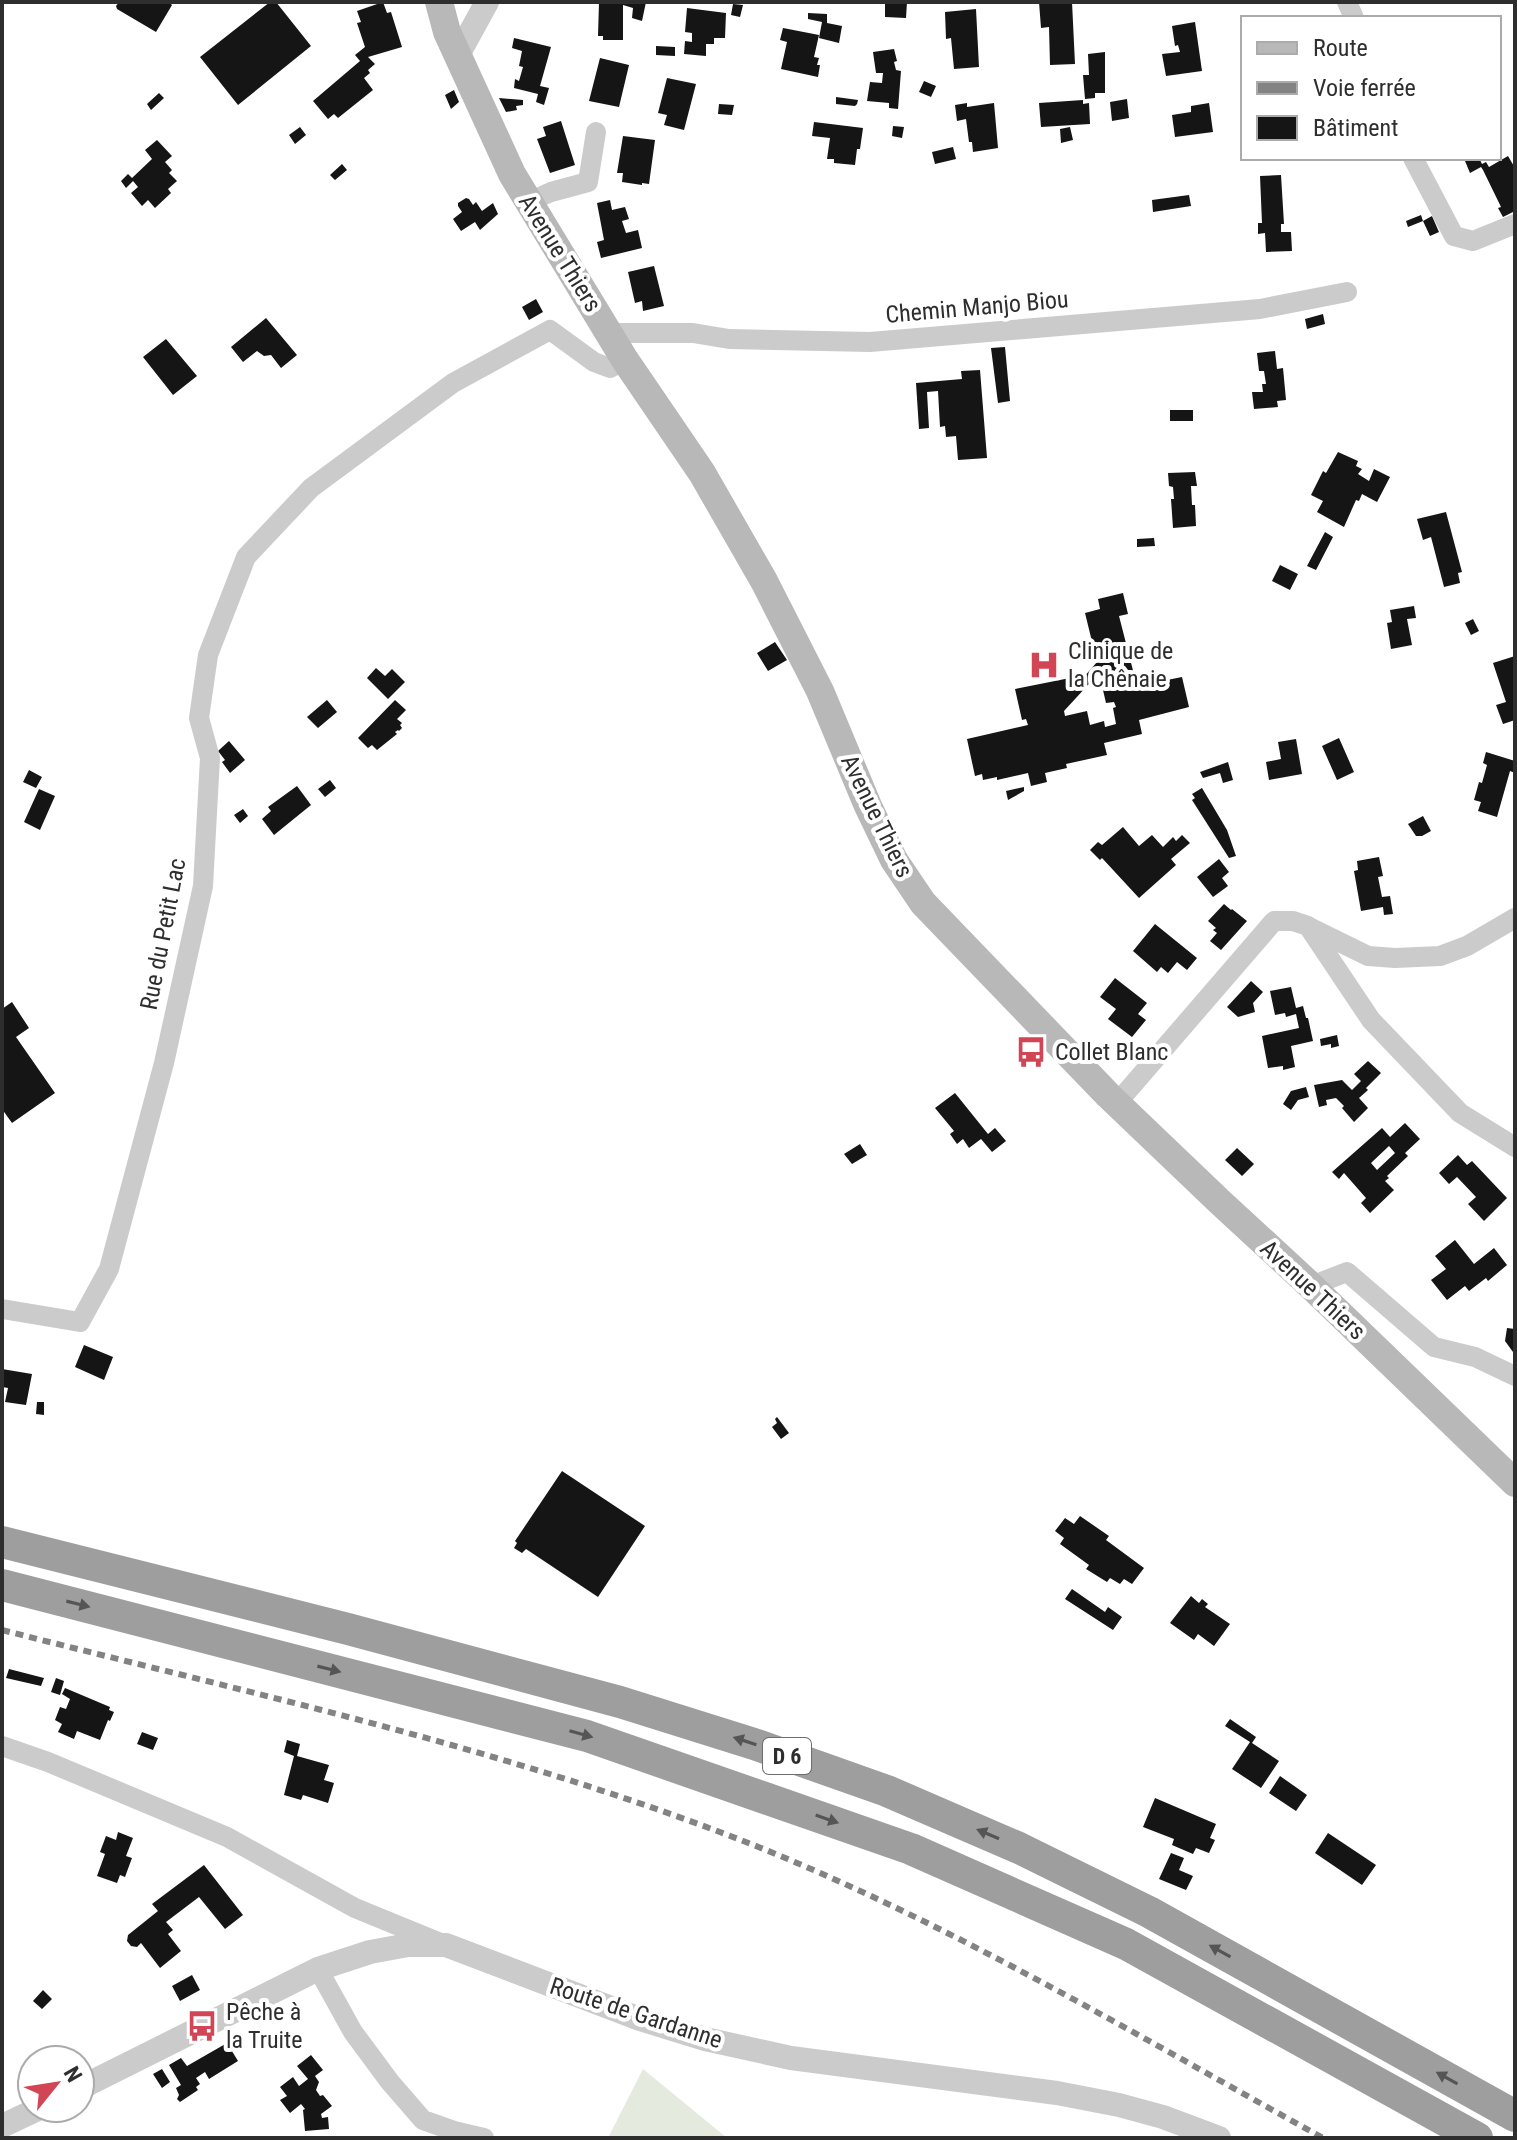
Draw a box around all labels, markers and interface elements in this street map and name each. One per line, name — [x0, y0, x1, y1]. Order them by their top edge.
legend — [1241, 16, 1501, 160]
text: Route — [1313, 34, 1368, 62]
text: Voie ferrée — [1313, 74, 1416, 102]
text: Bâtiment — [1313, 114, 1398, 142]
street label: Avenue Thiers — [513, 189, 607, 317]
street label: Chemin Manjo Biou — [884, 285, 1070, 329]
place label: Clinique de la Chênaie — [1068, 637, 1173, 693]
hospital icon: Clinique de la Chênaie — [1027, 648, 1061, 682]
street label: Avenue Thiers — [835, 750, 919, 882]
street label: Rue du Petit Lac — [135, 856, 191, 1012]
bus stop icon: Collet Blanc — [1014, 1035, 1048, 1069]
place label: Collet Blanc — [1055, 1038, 1168, 1066]
street label: Avenue Thiers — [1255, 1234, 1371, 1346]
one-way arrow — [65, 1599, 90, 1611]
one-way arrow — [317, 1664, 342, 1676]
one-way arrow — [569, 1729, 594, 1741]
one-way arrow — [733, 1735, 757, 1747]
road number: D 6 — [763, 1738, 811, 1774]
one-way arrow — [815, 1814, 839, 1826]
one-way arrow — [976, 1828, 1000, 1841]
one-way arrow — [1209, 1945, 1231, 1959]
street label: Route de Gardanne — [546, 1972, 726, 2054]
place label: Pêche à la Truite — [226, 1998, 302, 2054]
bus stop icon: Pêche à la Truite — [185, 2009, 219, 2043]
north arrow — [16, 2044, 96, 2124]
text: N — [59, 2062, 87, 2086]
one-way arrow — [1436, 2071, 1458, 2085]

